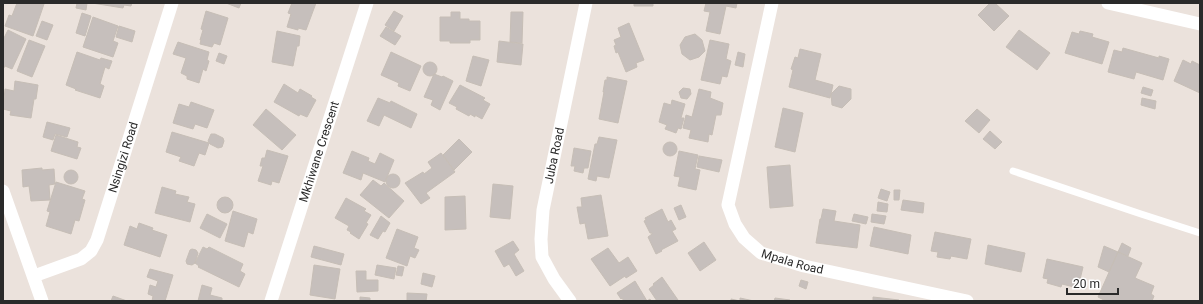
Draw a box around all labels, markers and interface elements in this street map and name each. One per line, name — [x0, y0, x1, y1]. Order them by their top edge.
street label: Mkhiwane Crescent — [296, 99, 342, 204]
street label: Nsingizi Road — [105, 120, 141, 194]
street label: Juba Road — [542, 126, 567, 185]
street label: Mpala Road — [760, 247, 825, 277]
scale bar — [1067, 270, 1118, 296]
text: 20 m — [1073, 277, 1100, 291]

